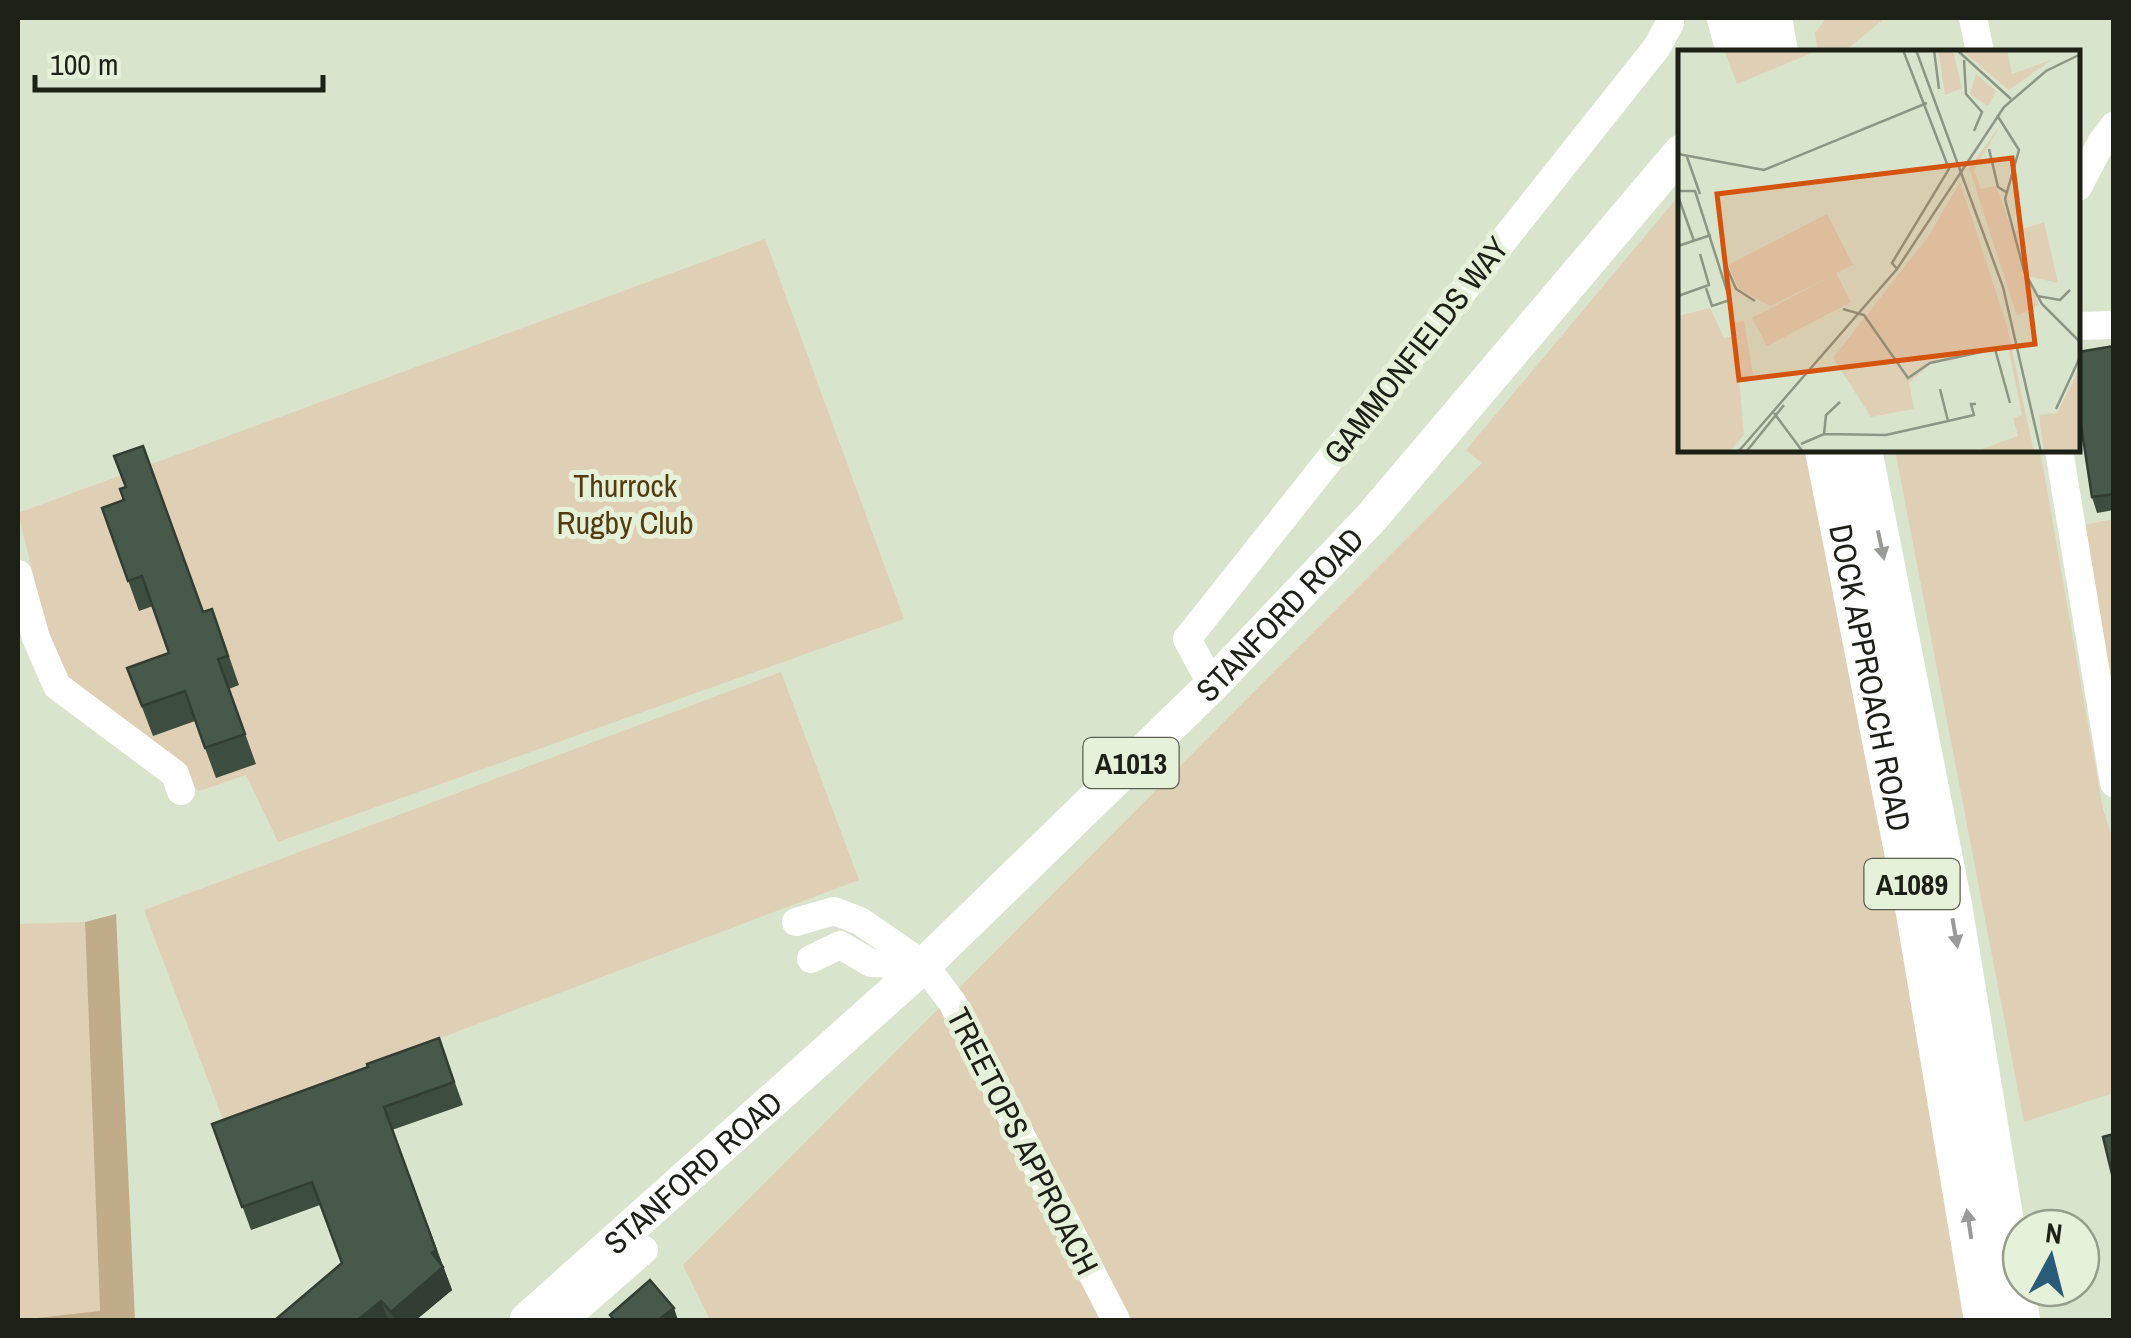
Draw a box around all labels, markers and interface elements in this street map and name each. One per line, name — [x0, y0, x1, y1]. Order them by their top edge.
scale bar — [35, 30, 322, 92]
text: 100 m — [50, 44, 118, 84]
inset map — [1678, 50, 2081, 452]
street label: GAMMONFIELDS WAY — [1314, 227, 1519, 472]
park label: Thurrock Rugby Club — [556, 464, 694, 544]
street label: STANFORD ROAD — [1186, 518, 1373, 711]
street label: DOCK APPROACH ROAD — [1820, 520, 1922, 835]
one-way arrow — [1873, 530, 1889, 561]
road number: A1013 — [1084, 738, 1178, 788]
road number: A1089 — [1864, 859, 1960, 909]
one-way arrow — [1948, 918, 1963, 950]
street label: TREETOPS APPROACH — [937, 1000, 1109, 1282]
street label: STANFORD ROAD — [594, 1081, 791, 1263]
one-way arrow — [1961, 1208, 1976, 1240]
north arrow — [2001, 1208, 2101, 1308]
text: N — [2044, 1213, 2065, 1253]

